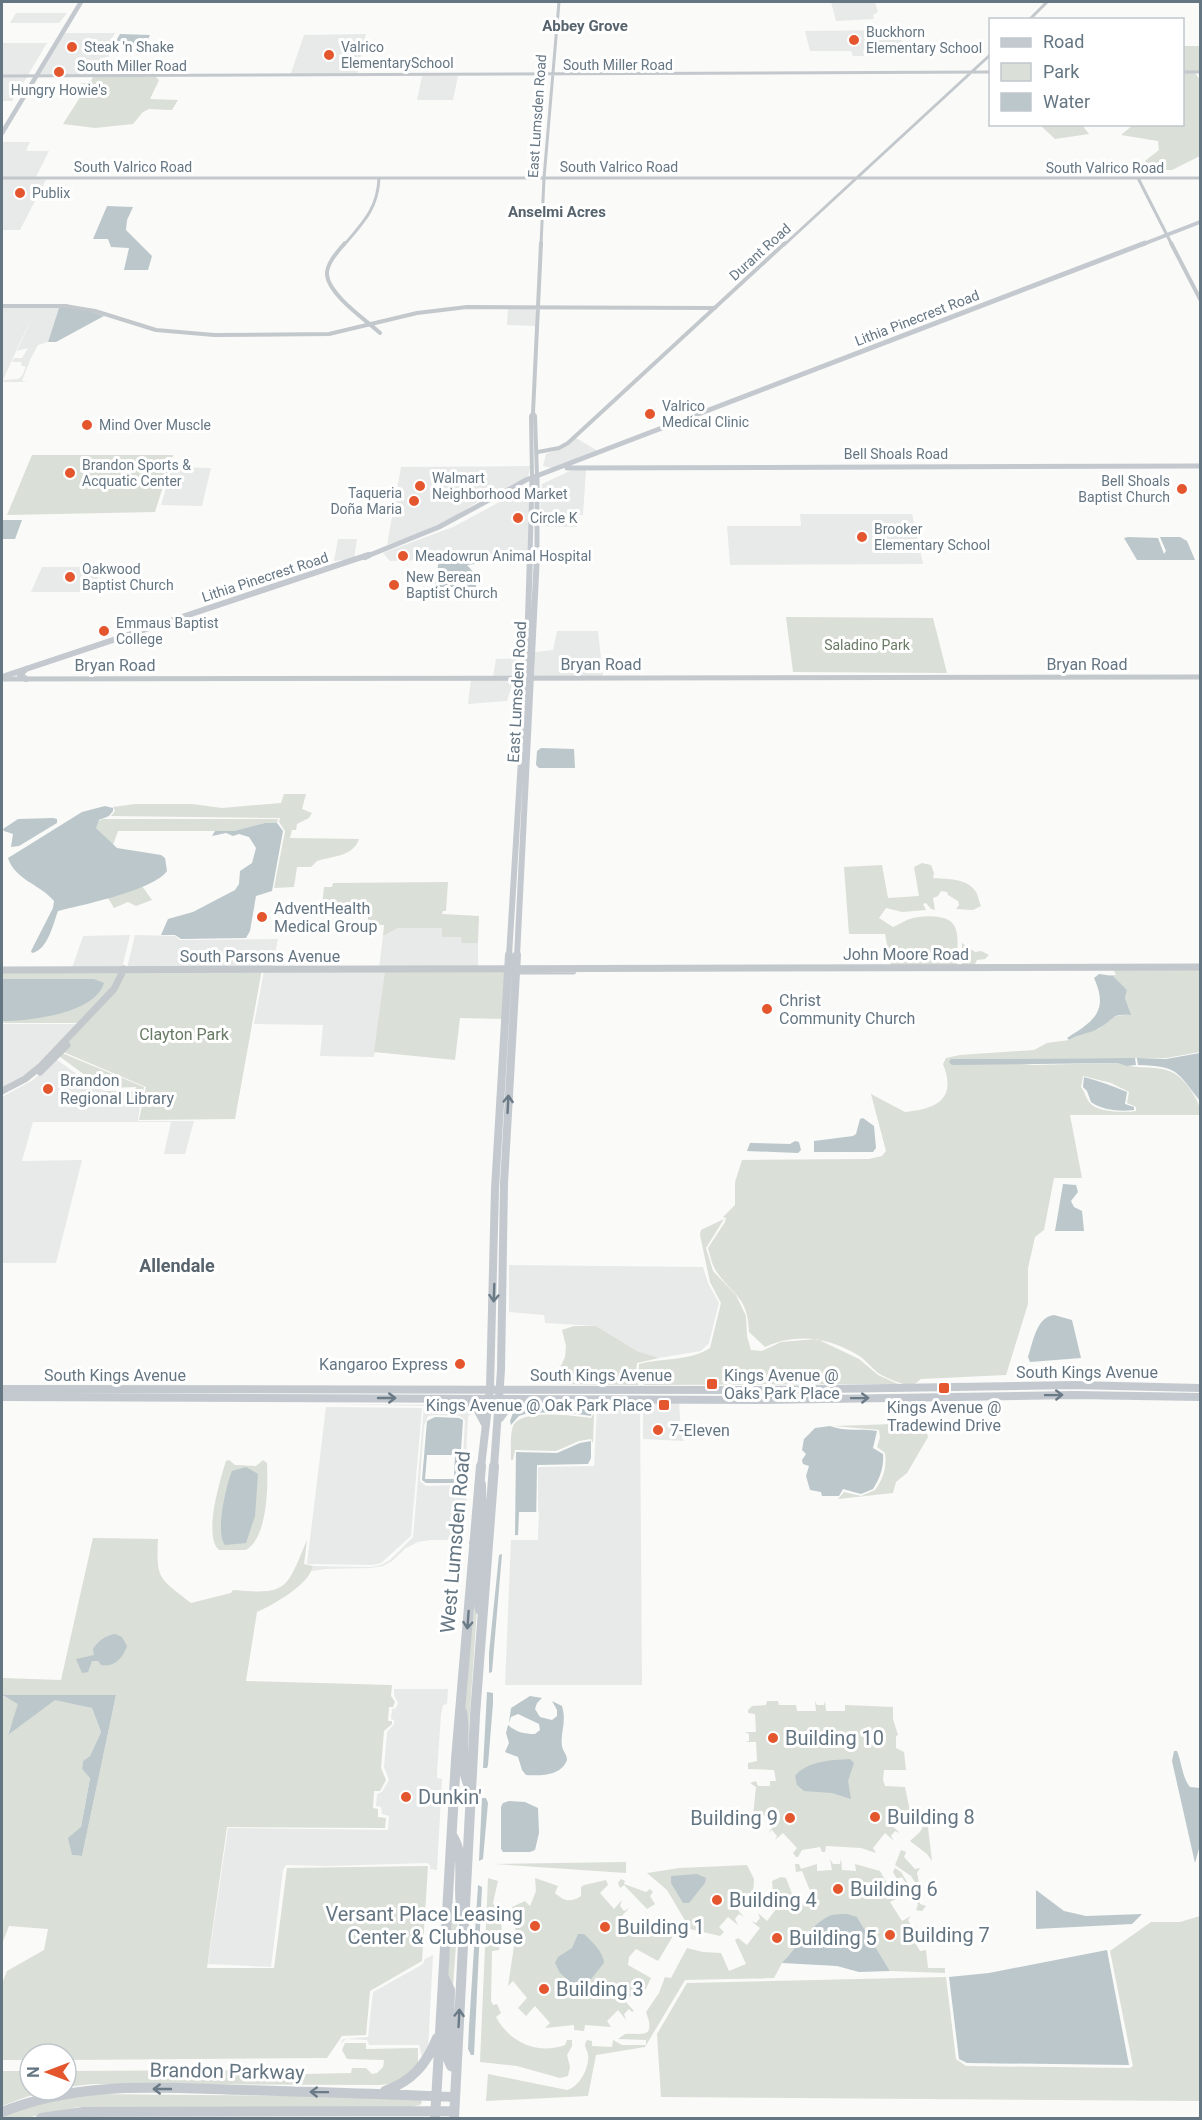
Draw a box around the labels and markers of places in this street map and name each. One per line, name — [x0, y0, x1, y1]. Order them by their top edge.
place label: Buckhorn Elementary School — [866, 24, 982, 56]
marker: Buckhorn Elementary School — [847, 33, 861, 47]
place label: Steak 'n Shake — [84, 39, 174, 55]
place label: Valrico ElementarySchool — [341, 39, 454, 71]
marker: Steak 'n Shake — [65, 40, 79, 54]
marker: Valrico ElementarySchool — [322, 48, 336, 62]
marker: Hungry Howie's — [52, 65, 66, 79]
place label: Hungry Howie's — [11, 82, 107, 98]
place label: Publix — [32, 185, 70, 201]
marker: Publix — [13, 186, 27, 200]
place label: Valrico Medical Clinic — [662, 398, 749, 430]
marker: Valrico Medical Clinic — [643, 407, 657, 421]
place label: Mind Over Muscle — [99, 417, 211, 433]
marker: Mind Over Muscle — [80, 418, 94, 432]
place label: Brandon Sports & Acquatic Center — [82, 457, 191, 489]
marker: Brandon Sports & Acquatic Center — [63, 466, 77, 480]
place label: Walmart Neighborhood Market — [432, 470, 568, 502]
place label: Bell Shoals Baptist Church — [1078, 473, 1170, 505]
marker: Walmart Neighborhood Market — [413, 479, 427, 493]
marker: Bell Shoals Baptist Church — [1175, 482, 1189, 496]
place label: Taqueria Doña Maria — [330, 485, 402, 517]
marker: Taqueria Doña Maria — [407, 494, 421, 508]
place label: Circle K — [530, 510, 578, 526]
marker: Circle K — [511, 511, 525, 525]
place label: Brooker Elementary School — [874, 521, 990, 553]
marker: Brooker Elementary School — [855, 530, 869, 544]
place label: Meadowrun Animal Hospital — [415, 548, 591, 564]
marker: Meadowrun Animal Hospital — [396, 549, 410, 563]
place label: Oakwood Baptist Church — [82, 561, 174, 593]
place label: New Berean Baptist Church — [406, 569, 498, 601]
marker: Oakwood Baptist Church — [63, 570, 77, 584]
marker: New Berean Baptist Church — [387, 578, 401, 592]
place label: Emmaus Baptist College — [116, 615, 219, 647]
marker: Emmaus Baptist College — [97, 624, 111, 638]
place label: AdventHealth Medical Group — [274, 899, 377, 936]
marker: AdventHealth Medical Group — [255, 910, 269, 924]
place label: Christ Community Church — [779, 991, 915, 1028]
marker: Christ Community Church — [760, 1002, 774, 1016]
place label: Brandon Regional Library — [60, 1071, 175, 1108]
marker: Brandon Regional Library — [41, 1082, 55, 1096]
place label: Kangaroo Express — [319, 1355, 448, 1374]
marker: Kangaroo Express — [453, 1357, 467, 1371]
place label: Kings Avenue @ Oaks Park Place — [724, 1366, 840, 1403]
marker: Kings Avenue @ Oaks Park Place — [705, 1377, 719, 1391]
marker: Kings Avenue @ Tradewind Drive — [937, 1381, 951, 1395]
place label: Kings Avenue @ Oak Park Place — [426, 1396, 652, 1415]
marker: Kings Avenue @ Oak Park Place — [657, 1398, 671, 1412]
place label: Kings Avenue @ Tradewind Drive — [887, 1398, 1001, 1435]
place label: 7-Eleven — [670, 1421, 730, 1440]
marker: 7-Eleven — [651, 1423, 665, 1437]
place label: Building 10 — [785, 1726, 884, 1750]
marker: Building 10 — [766, 1731, 780, 1745]
place label: Dunkin' — [418, 1785, 482, 1809]
marker: Dunkin' — [399, 1790, 413, 1804]
place label: Building 8 — [887, 1805, 975, 1829]
place label: Building 9 — [690, 1806, 778, 1830]
marker: Building 8 — [868, 1810, 882, 1824]
marker: Building 9 — [783, 1811, 797, 1825]
place label: Building 6 — [850, 1877, 938, 1901]
marker: Building 6 — [831, 1882, 845, 1896]
place label: Building 4 — [729, 1888, 817, 1912]
marker: Building 4 — [710, 1893, 724, 1907]
place label: Versant Place Leasing Center & Clubhouse — [325, 1902, 523, 1949]
place label: Building 1 — [617, 1915, 705, 1939]
marker: Versant Place Leasing Center & Clubhouse — [528, 1919, 542, 1933]
marker: Building 1 — [598, 1920, 612, 1934]
place label: Building 7 — [902, 1923, 990, 1947]
place label: Building 5 — [789, 1926, 877, 1950]
marker: Building 7 — [883, 1928, 897, 1942]
marker: Building 5 — [770, 1931, 784, 1945]
place label: Building 3 — [556, 1977, 644, 2001]
marker: Building 3 — [537, 1982, 551, 1996]

